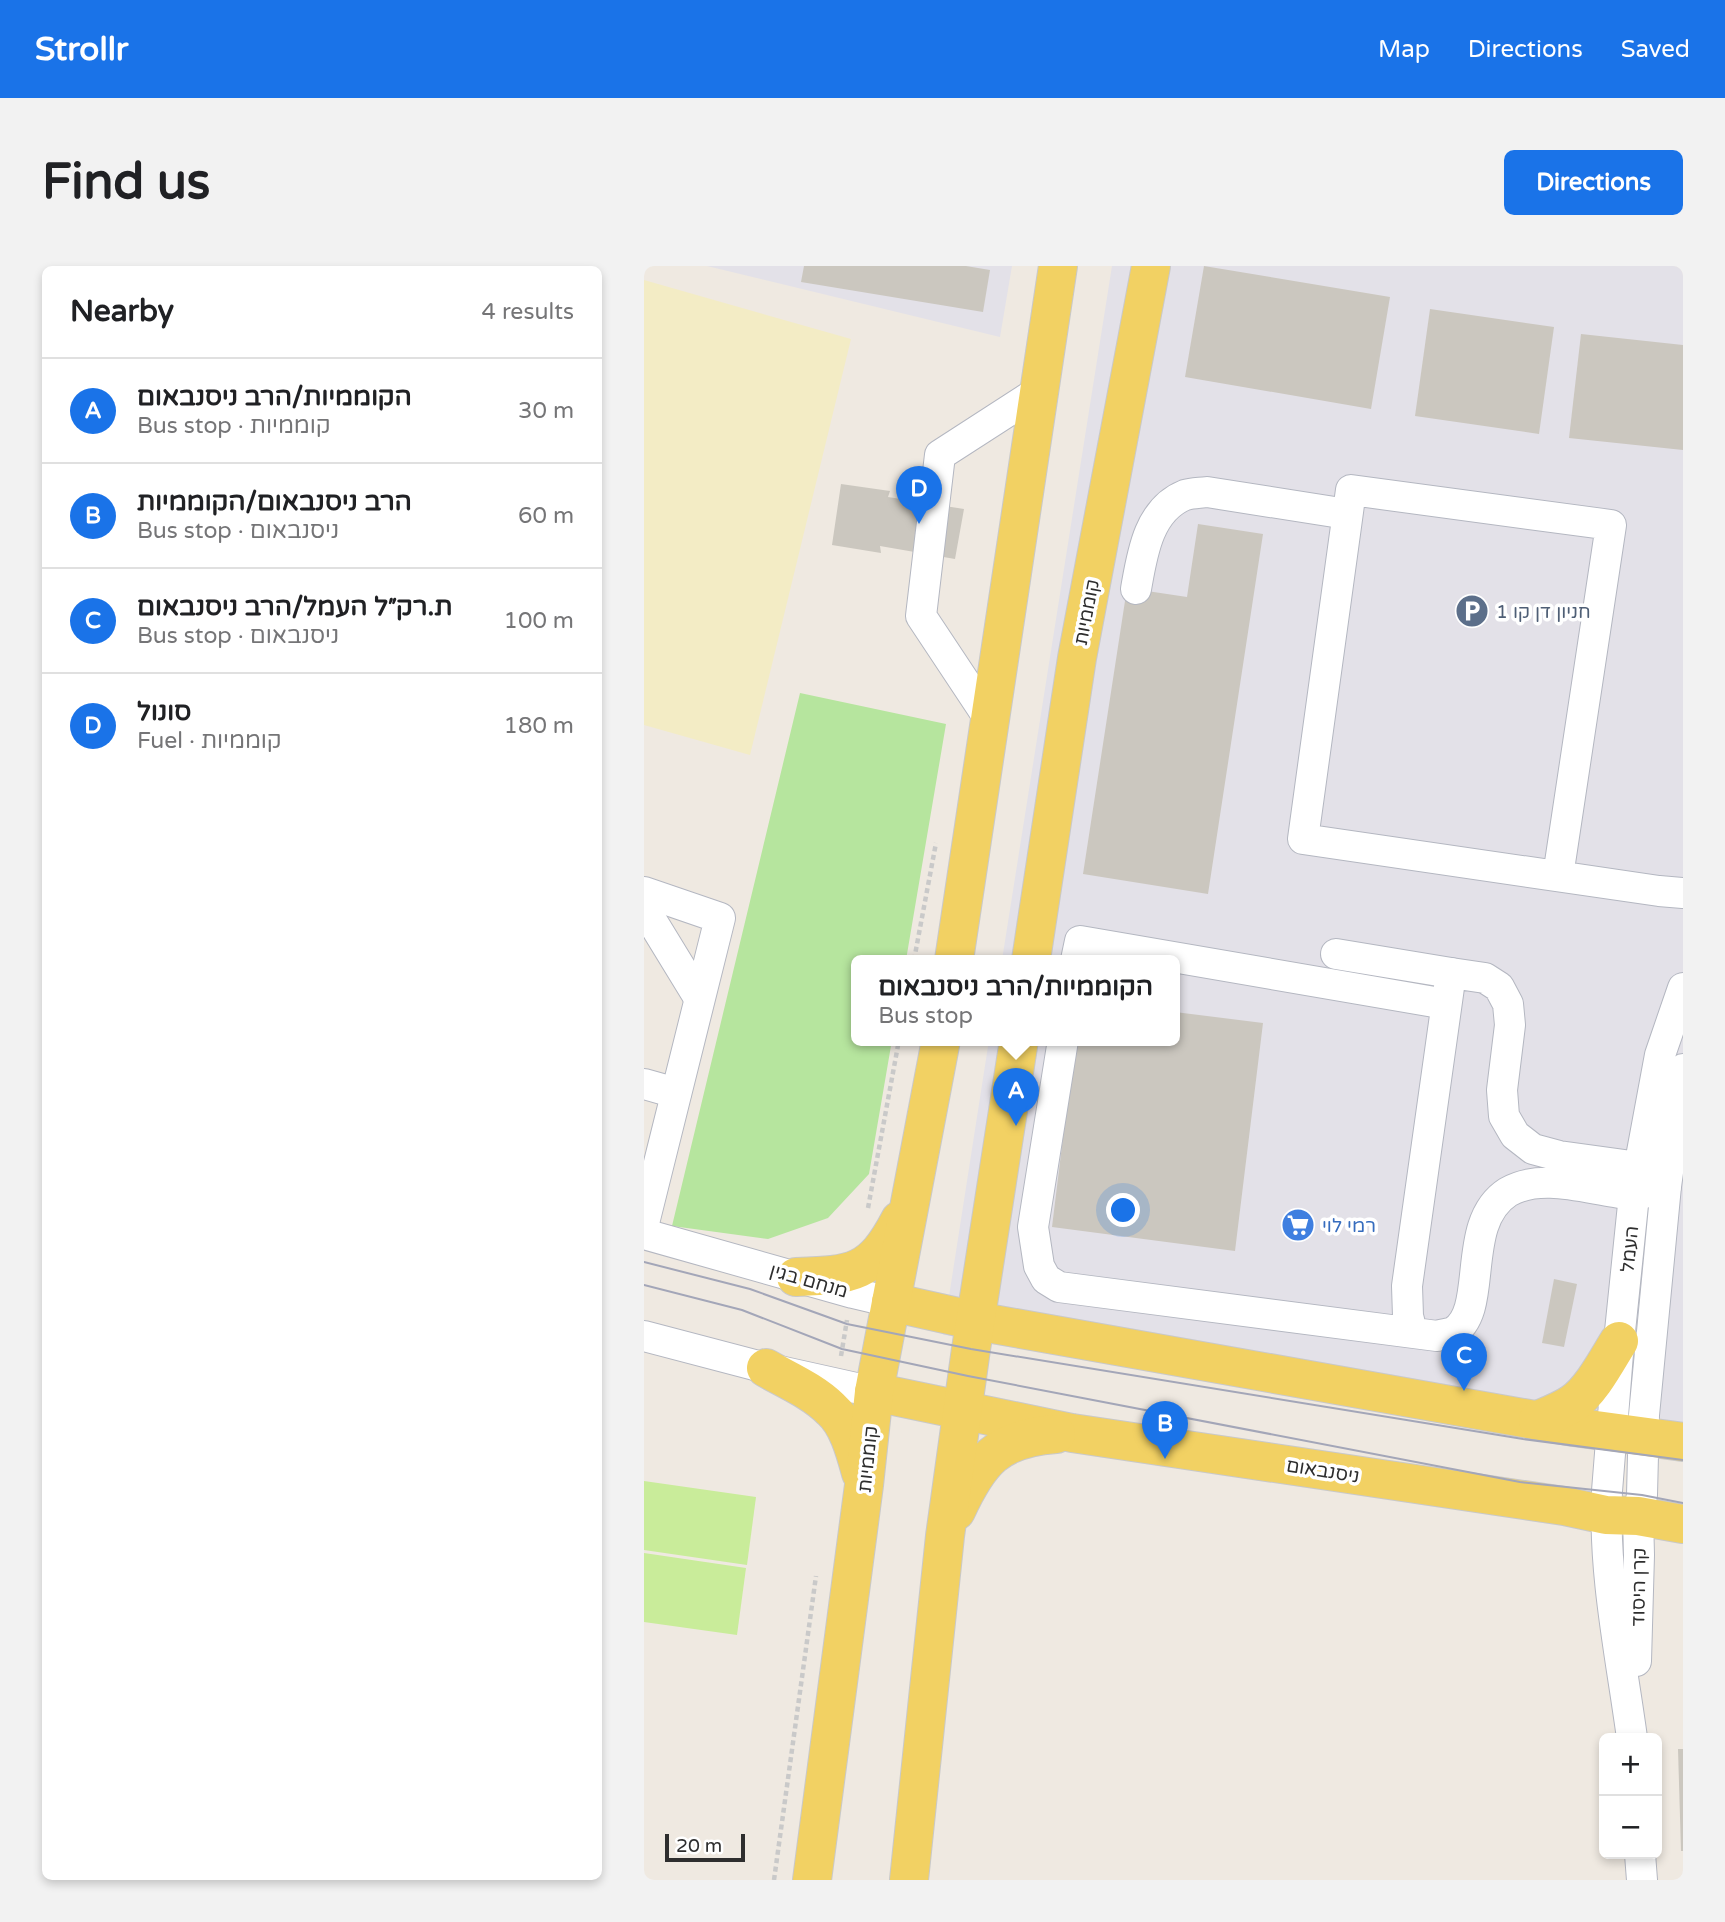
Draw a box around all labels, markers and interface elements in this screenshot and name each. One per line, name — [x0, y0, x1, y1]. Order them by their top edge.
text: Strollr — [35, 30, 129, 69]
text: Map — [1378, 35, 1430, 64]
text: Directions — [1468, 35, 1583, 64]
text: Saved — [1621, 35, 1690, 64]
button: Directions — [1504, 150, 1683, 215]
text: Find us — [42, 153, 210, 212]
text: Nearby — [70, 293, 174, 330]
text: 4 results — [481, 298, 574, 326]
text: הקוממיות/הרב ניסנבאום — [137, 381, 412, 412]
text: A — [84, 397, 102, 425]
text: 30 m — [518, 397, 574, 425]
text: Bus stop · קוממיות — [137, 412, 331, 440]
pin: D — [896, 466, 942, 524]
text: הרב ניסנבאום/הקוממיות — [137, 486, 412, 517]
text: B — [85, 502, 101, 530]
text: 60 m — [518, 502, 574, 530]
text: Bus stop · ניסנבאום — [137, 517, 339, 545]
street label: קוממיות — [1070, 577, 1104, 647]
text: ת.רק״ל העמל/הרב ניסנבאום — [137, 591, 452, 622]
parking icon: חניון דן קו 1 — [1453, 592, 1491, 630]
place label: חניון דן קו 1 — [1496, 601, 1591, 623]
text: C — [85, 607, 101, 635]
text: 100 m — [504, 607, 574, 635]
text: Bus stop · ניסנבאום — [137, 622, 339, 650]
text: סונול — [137, 696, 191, 727]
text: D — [84, 712, 102, 740]
text: 180 m — [504, 712, 574, 740]
text: Fuel · קוממיות — [137, 727, 282, 755]
popup — [851, 955, 1180, 1046]
text: הקוממיות/הרב ניסנבאום — [878, 971, 1153, 1002]
text: Bus stop — [878, 1002, 973, 1030]
pin: A — [993, 1068, 1039, 1126]
your location — [1106, 1193, 1140, 1227]
supermarket icon: רמי לוי — [1279, 1206, 1317, 1244]
place label: רמי לוי — [1322, 1215, 1376, 1237]
street label: העמל — [1617, 1225, 1643, 1274]
street label: מנחם בגין — [767, 1259, 850, 1303]
pin: C — [1441, 1333, 1487, 1391]
pin: B — [1142, 1401, 1188, 1459]
street label: קוממיות — [854, 1425, 882, 1493]
street label: ניסנבאום — [1285, 1454, 1361, 1488]
street label: קרן היסוד — [1627, 1547, 1651, 1627]
map controls — [1599, 1733, 1662, 1859]
button: + — [1599, 1733, 1662, 1796]
button: − — [1599, 1796, 1662, 1859]
scale bar — [665, 1831, 746, 1863]
text: 20 m — [676, 1835, 722, 1857]

